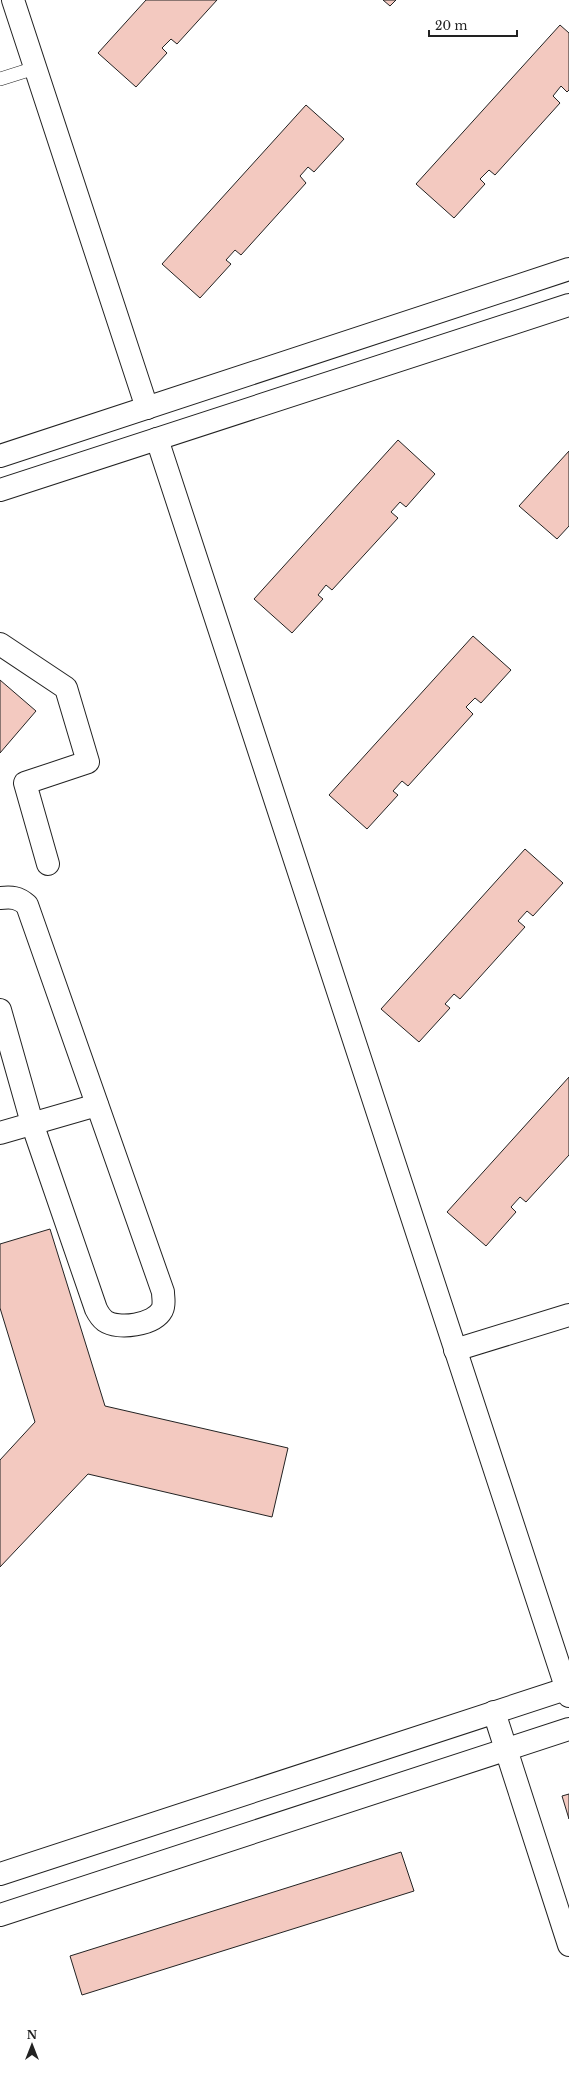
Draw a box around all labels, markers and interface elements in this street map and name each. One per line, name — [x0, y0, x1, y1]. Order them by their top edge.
scale bar — [429, 12, 517, 38]
text: 20 m — [435, 18, 467, 33]
north arrow — [12, 2025, 52, 2065]
text: N — [27, 2028, 38, 2042]

